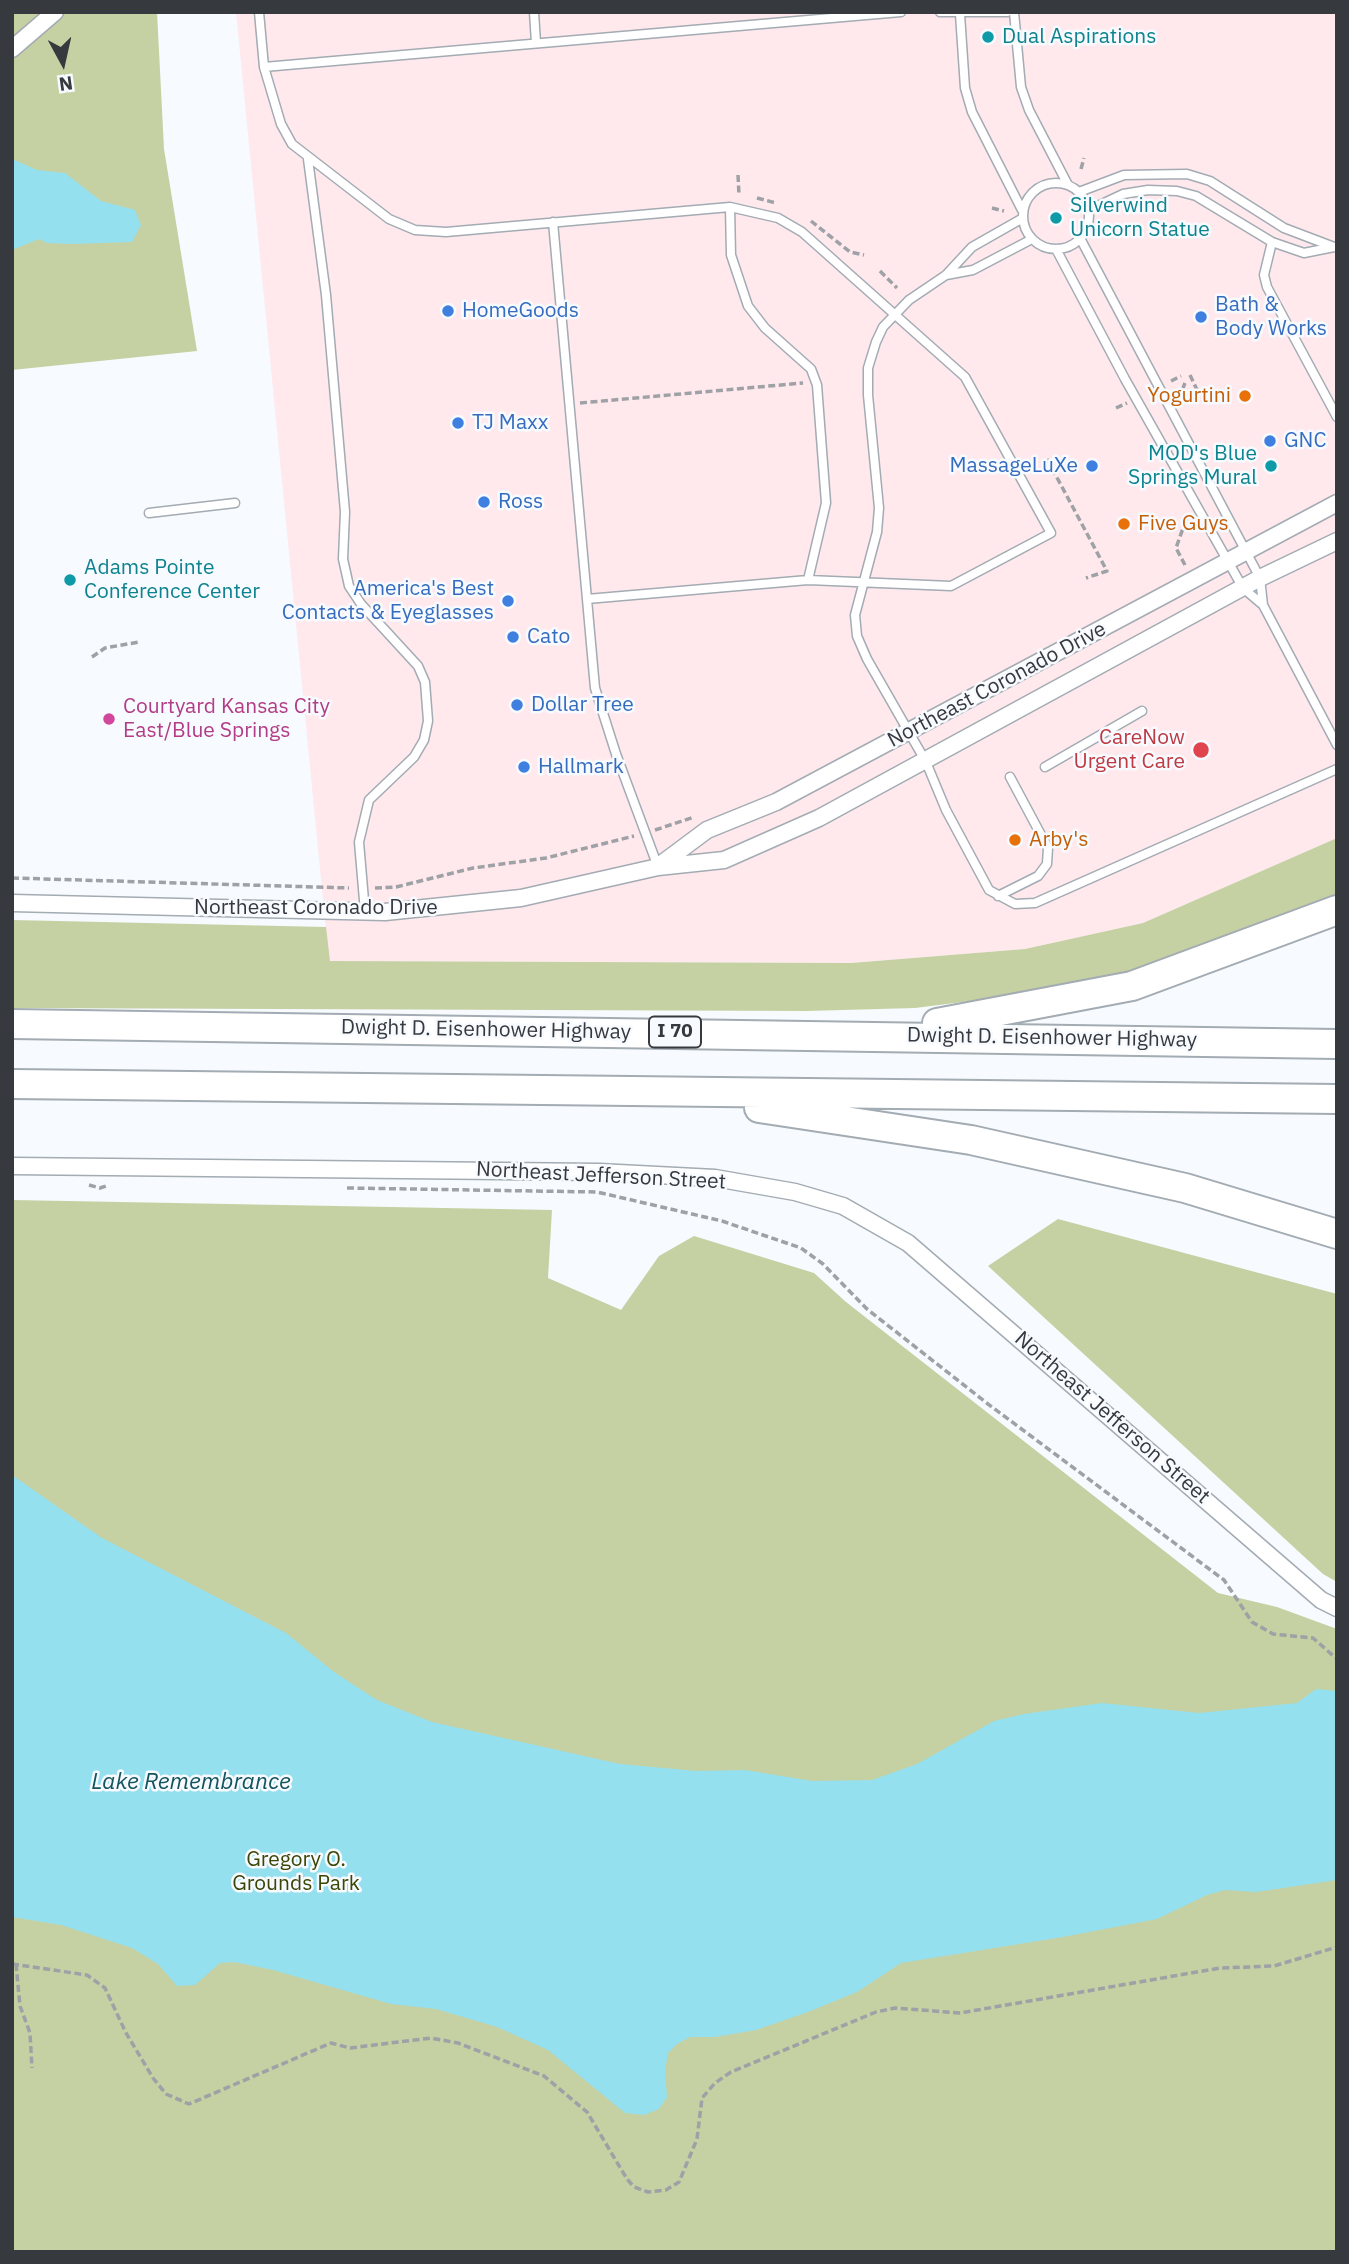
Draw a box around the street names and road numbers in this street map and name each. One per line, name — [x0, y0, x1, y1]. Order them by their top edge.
street label: Northeast Coronado Drive — [883, 617, 1111, 753]
street label: Northeast Coronado Drive — [194, 895, 438, 921]
street label: Dwight D. Eisenhower Highway — [341, 1015, 631, 1045]
road number: I 70 — [649, 1016, 701, 1048]
street label: Dwight D. Eisenhower Highway — [907, 1023, 1197, 1053]
street label: Northeast Jefferson Street — [475, 1157, 727, 1195]
street label: Northeast Jefferson Street — [1009, 1326, 1215, 1510]

